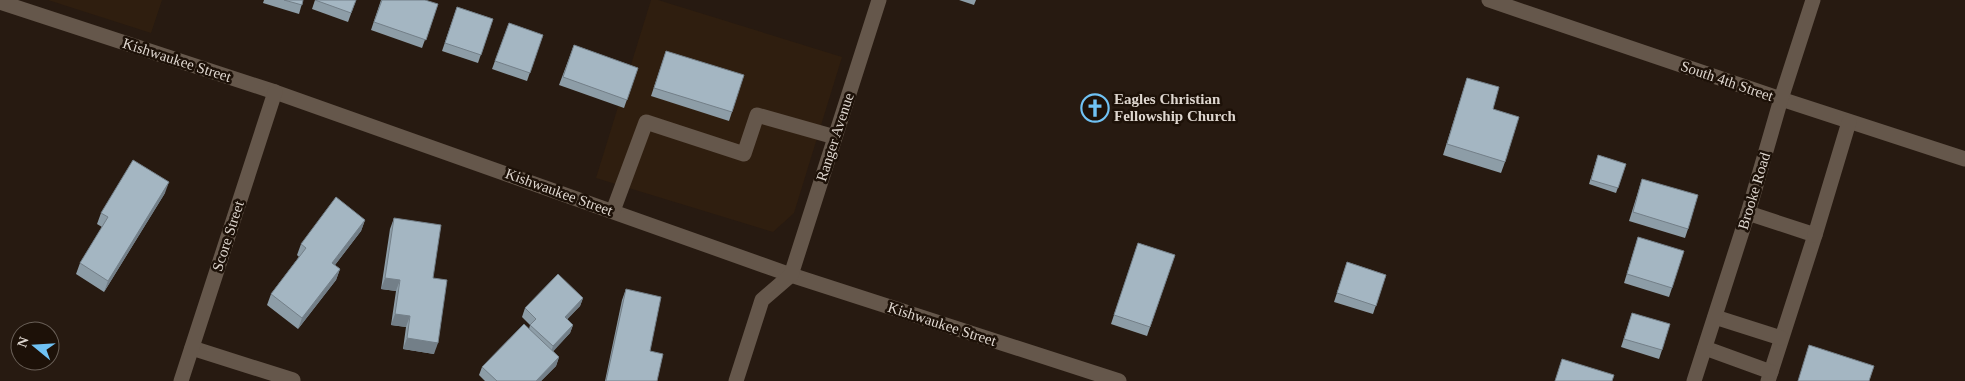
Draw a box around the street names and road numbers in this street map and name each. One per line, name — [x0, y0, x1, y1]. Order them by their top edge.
street label: Kishwaukee Street — [121, 35, 234, 85]
street label: South 4th Street — [1679, 58, 1776, 105]
street label: Ranger Avenue — [813, 91, 857, 183]
street label: Brooke Road — [1735, 150, 1773, 231]
street label: Kishwaukee Street — [503, 165, 616, 219]
street label: Score Street — [209, 198, 247, 273]
street label: Kishwaukee Street — [886, 299, 999, 349]

